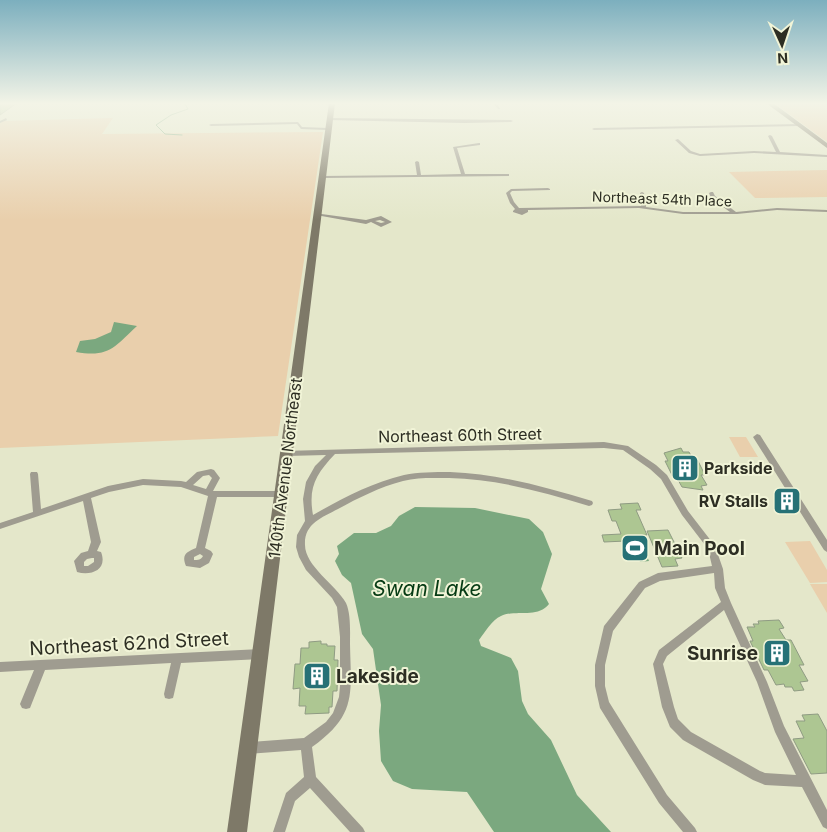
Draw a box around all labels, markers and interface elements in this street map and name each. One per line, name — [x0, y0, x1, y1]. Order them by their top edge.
north arrow — [757, 20, 807, 70]
text: N — [777, 50, 788, 67]
street label: Northeast 54th Place — [592, 188, 732, 209]
street label: 140th Avenue Northeast — [264, 377, 306, 559]
street label: Northeast 60th Street — [378, 424, 542, 446]
building icon: Parkside — [670, 453, 700, 483]
place label: Parkside — [704, 458, 772, 478]
building icon: RV Stalls — [772, 486, 802, 516]
place label: RV Stalls — [699, 491, 768, 511]
sports icon: Main Pool — [620, 533, 650, 563]
place label: Main Pool — [654, 537, 745, 560]
water label: Swan Lake — [372, 576, 482, 601]
street label: Northeast 62nd Street — [29, 627, 229, 660]
building icon: Sunrise — [762, 638, 792, 668]
place label: Sunrise — [687, 642, 758, 665]
building icon: Lakeside — [302, 661, 332, 691]
place label: Lakeside — [336, 665, 419, 688]

